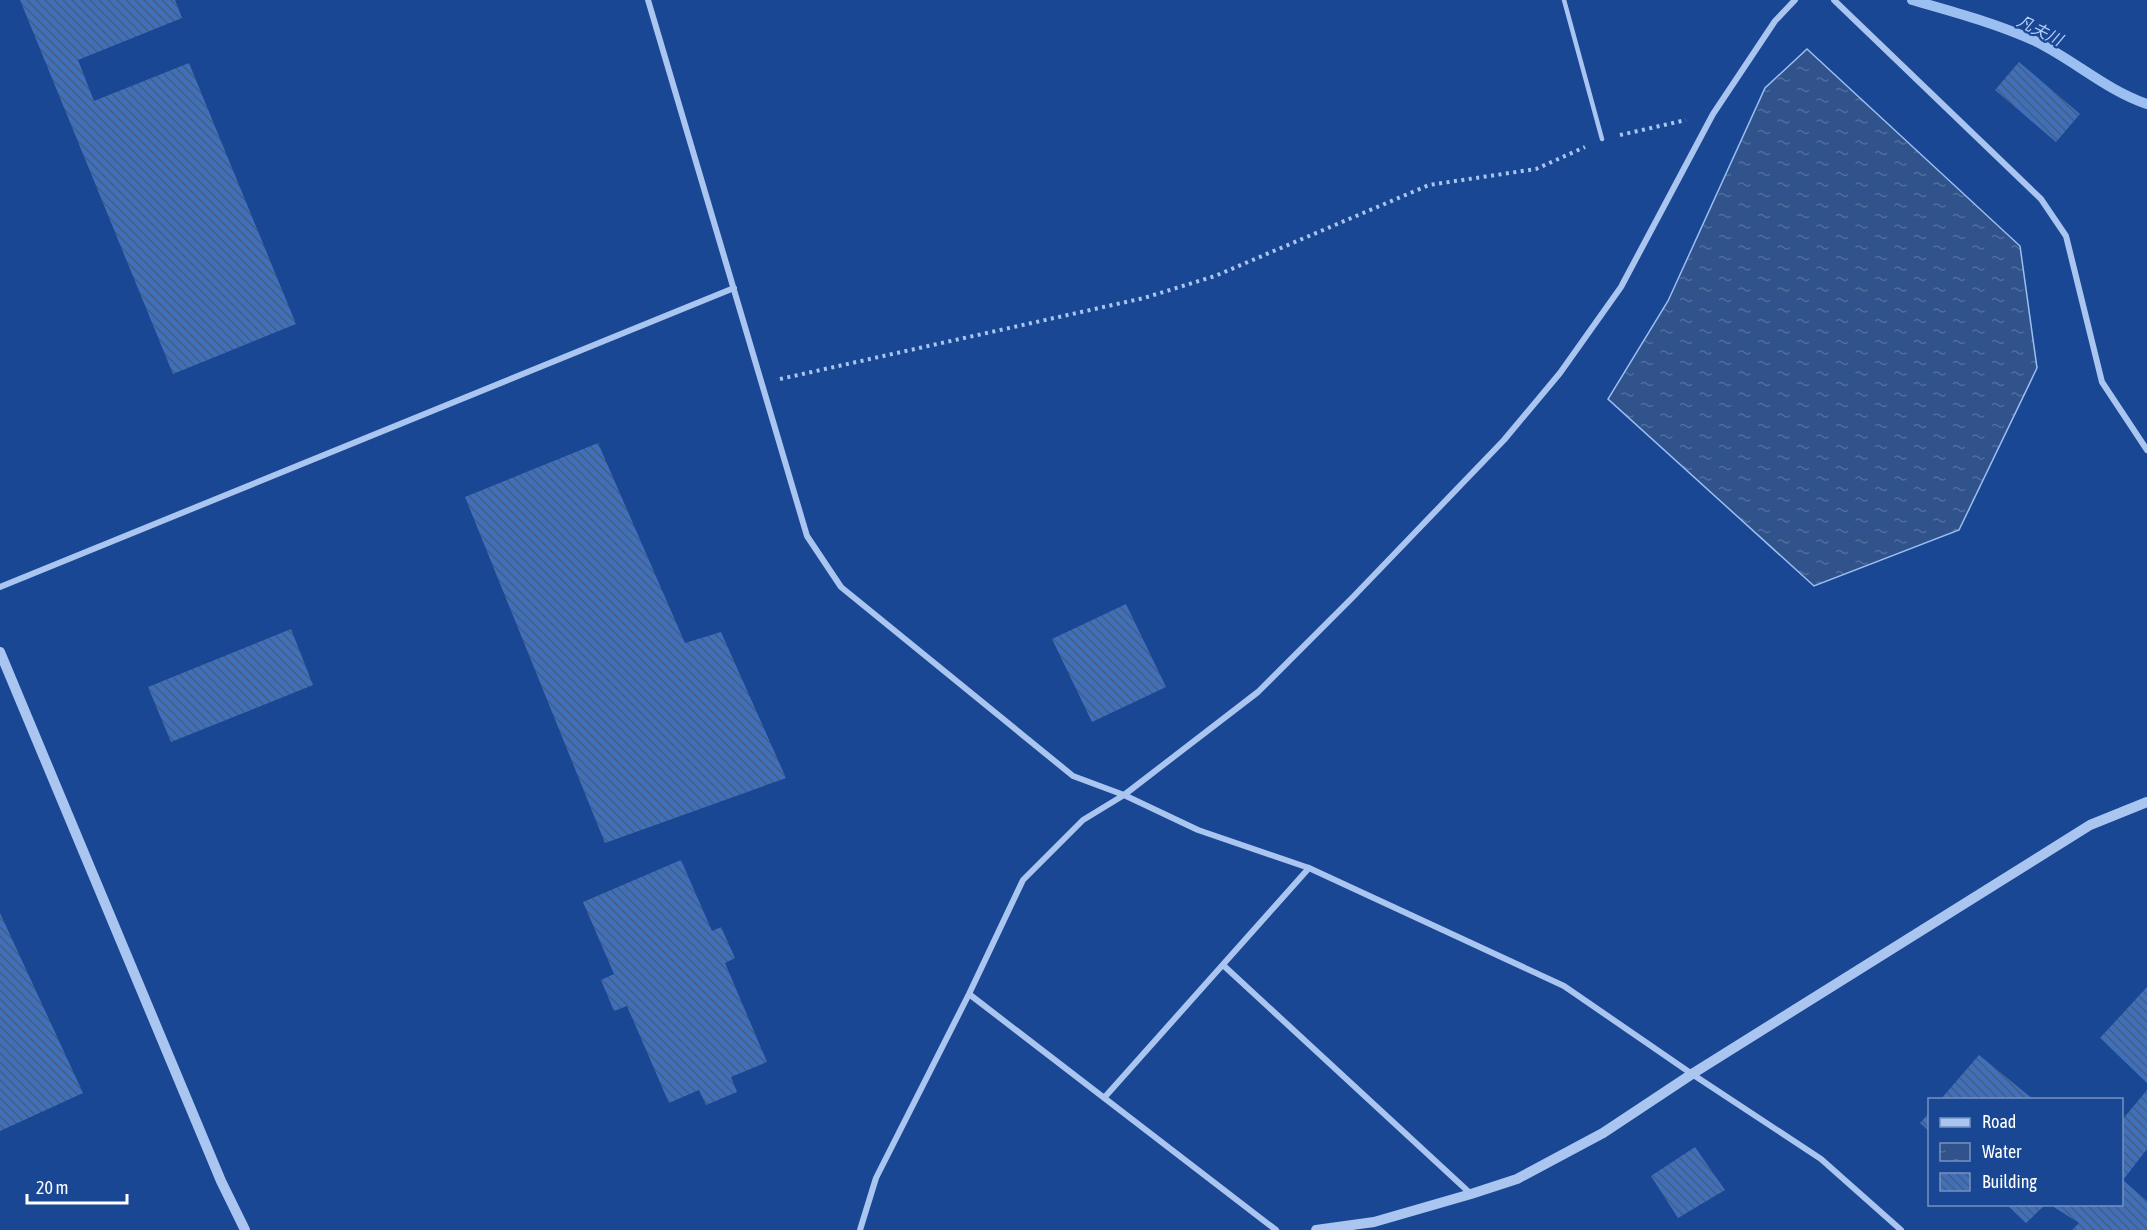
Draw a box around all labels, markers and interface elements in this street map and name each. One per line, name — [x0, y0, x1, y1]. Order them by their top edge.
water label: 凡夫川 — [2014, 11, 2067, 49]
legend — [1928, 1098, 2123, 1206]
text: Road — [1982, 1111, 2016, 1132]
text: Water — [1982, 1141, 2022, 1162]
scale bar — [27, 1167, 128, 1205]
text: Building — [1982, 1171, 2037, 1192]
text: 20 m — [36, 1177, 68, 1198]

